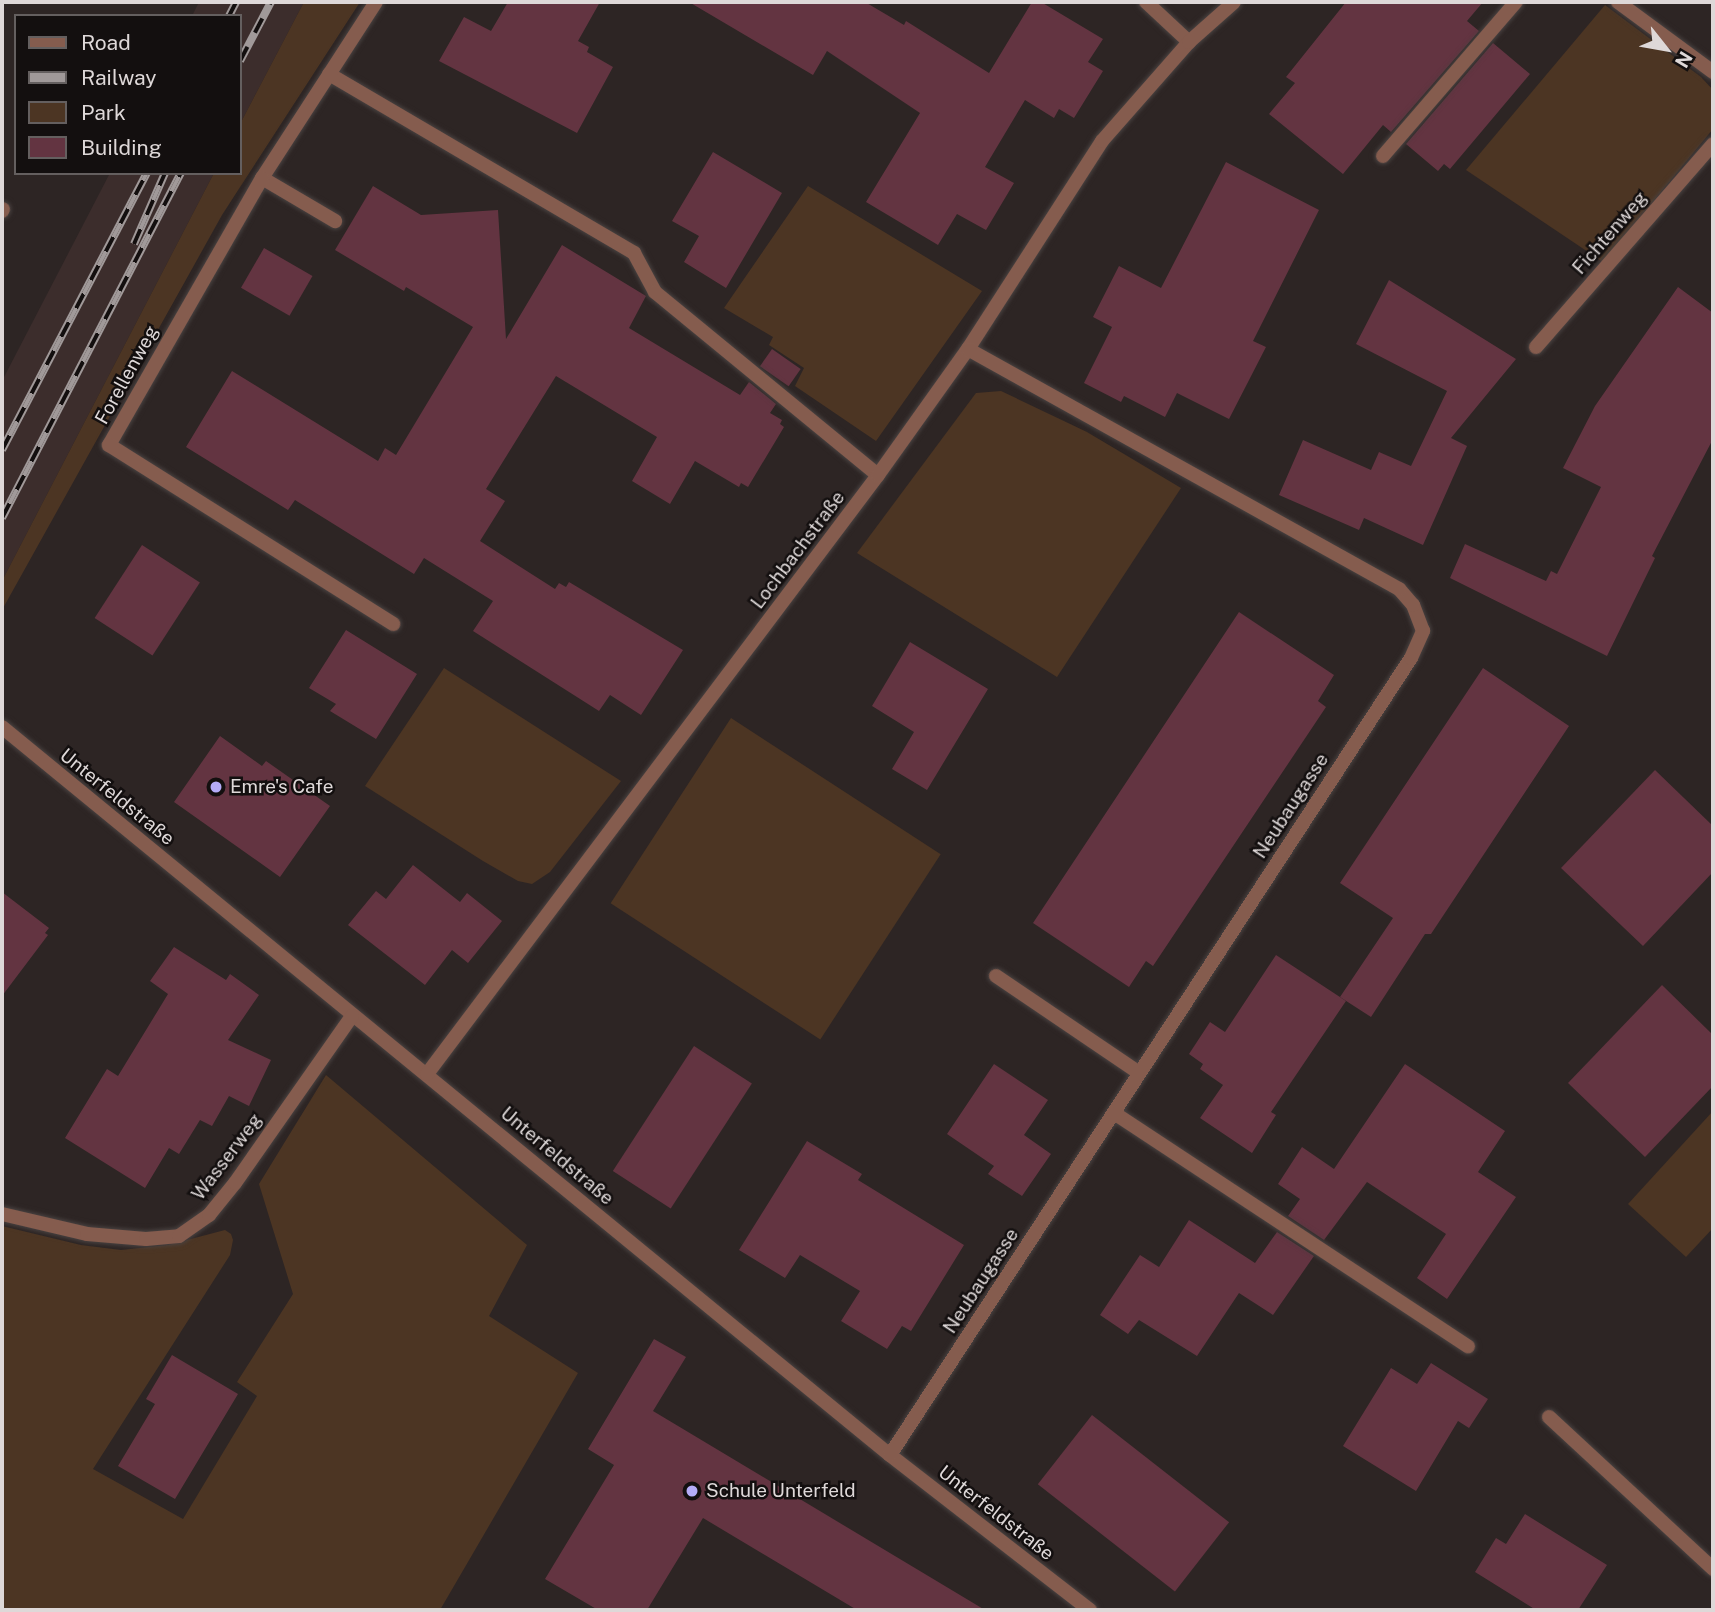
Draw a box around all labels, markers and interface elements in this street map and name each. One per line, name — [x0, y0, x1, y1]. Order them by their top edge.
legend — [14, 14, 242, 175]
north arrow — [1631, 14, 1701, 84]
text: Road — [81, 30, 131, 55]
text: N — [1671, 48, 1697, 72]
text: Railway — [81, 65, 157, 90]
text: Park — [81, 100, 126, 125]
text: Building — [81, 135, 162, 160]
street label: Fichtenweg — [1568, 187, 1652, 279]
street label: Forellenweg — [91, 322, 163, 428]
street label: Lochbachstraße — [746, 487, 850, 613]
street label: Unterfeldstraße — [55, 744, 179, 850]
street label: Neubaugasse — [1249, 749, 1333, 863]
place label: Emre's Cafe — [230, 776, 334, 798]
marker: Emre's Cafe — [208, 779, 224, 795]
street label: Unterfeldstraße — [496, 1102, 618, 1210]
street label: Wasserweg — [187, 1109, 267, 1205]
street label: Neubaugasse — [939, 1224, 1023, 1338]
street label: Unterfeldstraße — [934, 1461, 1058, 1565]
place label: Schule Unterfeld — [706, 1480, 856, 1502]
marker: Schule Unterfeld — [684, 1483, 700, 1499]

